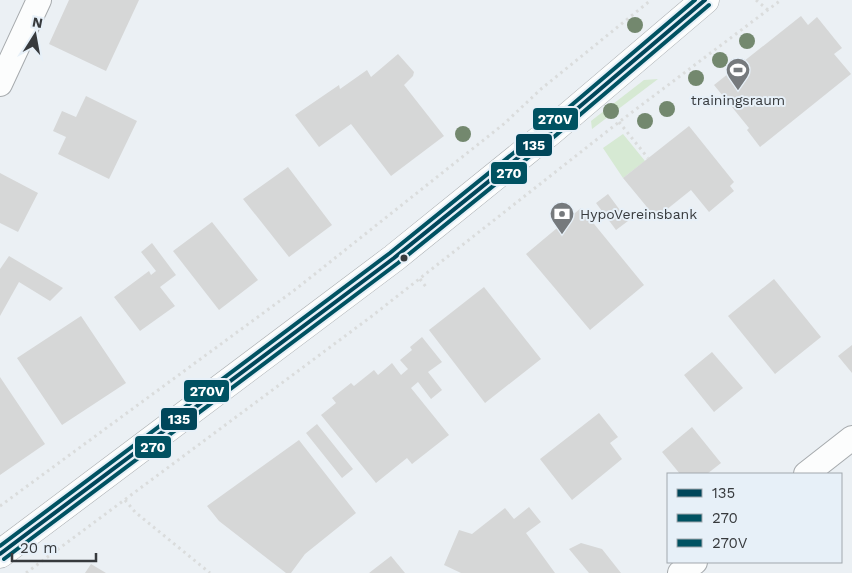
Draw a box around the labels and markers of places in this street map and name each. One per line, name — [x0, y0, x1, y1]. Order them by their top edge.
sports icon: trainingsraum — [725, 57, 751, 91]
place label: trainingsraum — [691, 92, 785, 108]
bank icon: HypoVereinsbank — [549, 201, 575, 235]
place label: HypoVereinsbank — [580, 206, 697, 222]
unlabelled marker — [399, 253, 409, 263]

